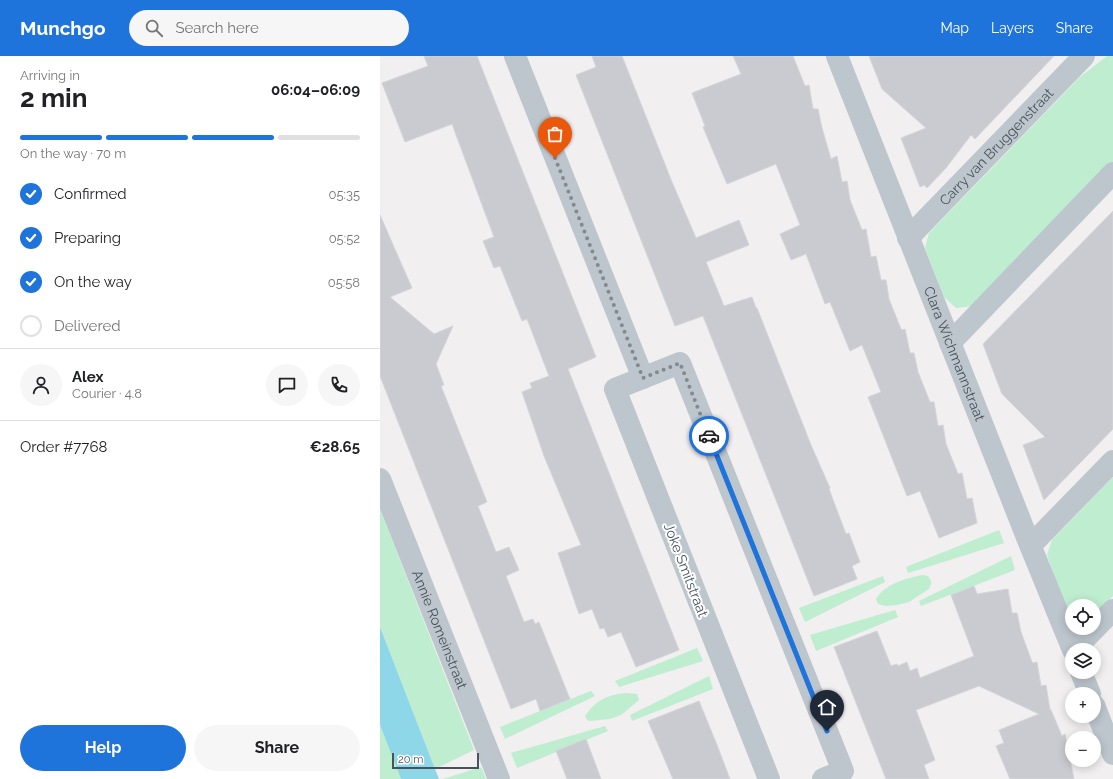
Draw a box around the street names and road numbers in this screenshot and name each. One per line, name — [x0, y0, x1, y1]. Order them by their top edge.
street label: Carry van Bruggenstraat — [936, 85, 1057, 209]
street label: Clara Wichmannstraat — [921, 284, 988, 424]
street label: Joke Smitstraat — [661, 521, 711, 619]
street label: Annie Romeinstraat — [409, 568, 471, 692]

